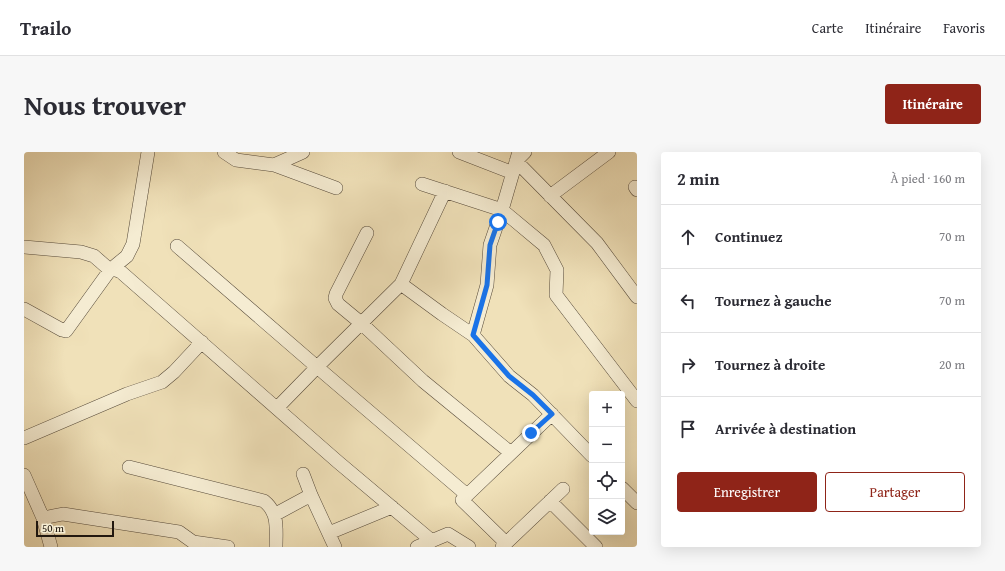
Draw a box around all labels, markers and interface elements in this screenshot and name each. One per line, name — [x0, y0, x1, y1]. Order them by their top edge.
text: Trailo — [20, 14, 71, 42]
text: Carte — [812, 18, 843, 38]
text: Itinéraire — [865, 18, 921, 38]
text: Favoris — [943, 18, 985, 38]
text: Nous trouver — [24, 84, 186, 125]
button: Itinéraire — [885, 84, 981, 124]
text: 2 min — [677, 166, 719, 191]
text: À pied · 160 m — [890, 169, 965, 188]
route start — [489, 213, 507, 231]
icon: ahead — [677, 226, 699, 248]
text: Continuez — [715, 226, 783, 247]
text: 70 m — [939, 227, 965, 246]
icon: left — [677, 290, 699, 312]
text: Tournez à gauche — [715, 290, 832, 311]
text: 70 m — [939, 291, 965, 310]
icon: right — [677, 354, 699, 376]
text: Tournez à droite — [715, 354, 825, 375]
text: 20 m — [939, 355, 965, 374]
map controls — [589, 391, 625, 535]
button: + — [589, 391, 625, 427]
icon: arrive — [677, 418, 699, 440]
text: Arrivée à destination — [715, 418, 856, 439]
route end — [522, 424, 540, 442]
button: − — [589, 427, 625, 463]
button: locate — [589, 463, 625, 499]
button: Enregistrer — [677, 472, 817, 512]
button: Partager — [825, 472, 965, 512]
button: layers — [589, 499, 625, 535]
scale bar — [36, 519, 114, 538]
text: 50 m — [42, 520, 64, 536]

